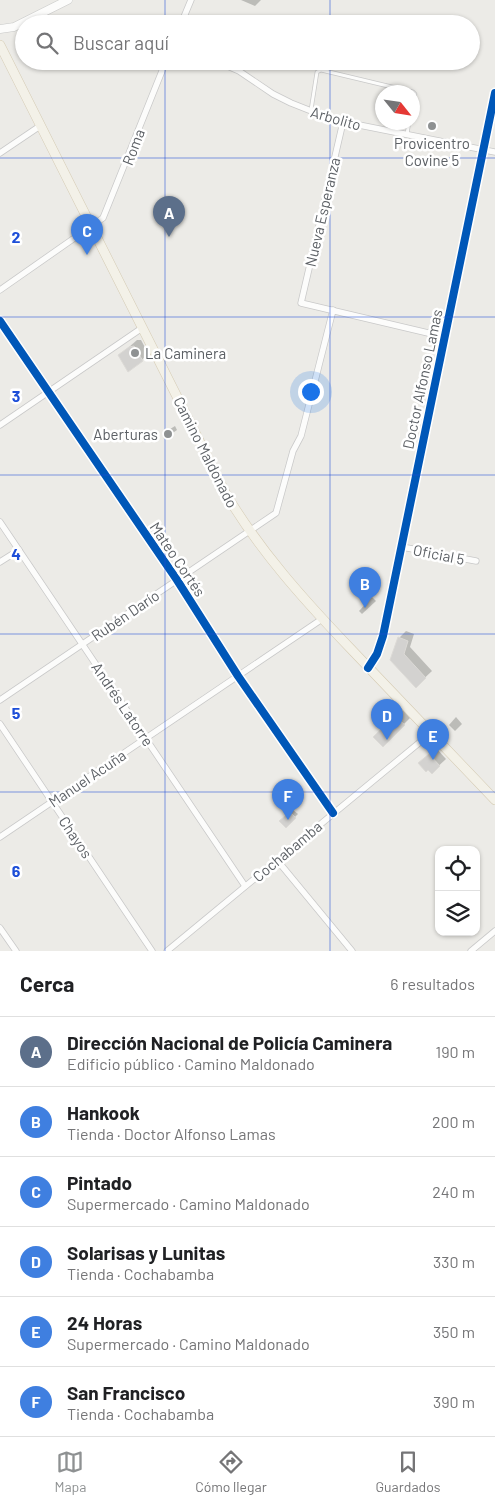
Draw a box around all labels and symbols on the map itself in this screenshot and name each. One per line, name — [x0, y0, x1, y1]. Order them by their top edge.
north arrow — [375, 85, 420, 130]
street label: Arbolito — [309, 102, 363, 134]
marker: Provicentro Covine 5 — [426, 120, 438, 132]
street label: Roma — [118, 126, 148, 168]
place label: Provicentro Covine 5 — [394, 134, 470, 169]
street label: Nueva Esperanza — [301, 156, 343, 268]
pin: A — [153, 196, 185, 237]
pin: C — [71, 214, 103, 255]
text: 2 — [12, 227, 21, 246]
street label: Doctor Alfonso Lamas — [398, 307, 446, 451]
place label: La Caminera — [145, 344, 226, 362]
marker: La Caminera — [129, 347, 141, 359]
your location — [298, 379, 324, 405]
text: 3 — [12, 386, 20, 405]
street label: Camino Maldonado — [170, 393, 242, 511]
place label: Aberturas — [93, 425, 158, 443]
marker: Aberturas — [162, 428, 174, 440]
street label: Mateo Cortés — [146, 518, 210, 600]
street label: Oficial 5 — [412, 540, 466, 568]
text: 4 — [11, 544, 21, 563]
pin: B — [349, 567, 381, 608]
street label: Rubén Darío — [88, 586, 162, 644]
street label: Andrés Latorre — [88, 659, 158, 749]
pin: D — [371, 699, 403, 740]
text: 5 — [12, 703, 21, 722]
pin: E — [417, 719, 449, 760]
street label: Manuel Acuña — [45, 746, 129, 810]
pin: F — [272, 779, 304, 820]
street label: Chayos — [55, 813, 97, 861]
street label: Cochabamba — [249, 817, 325, 885]
text: 6 — [12, 861, 21, 880]

